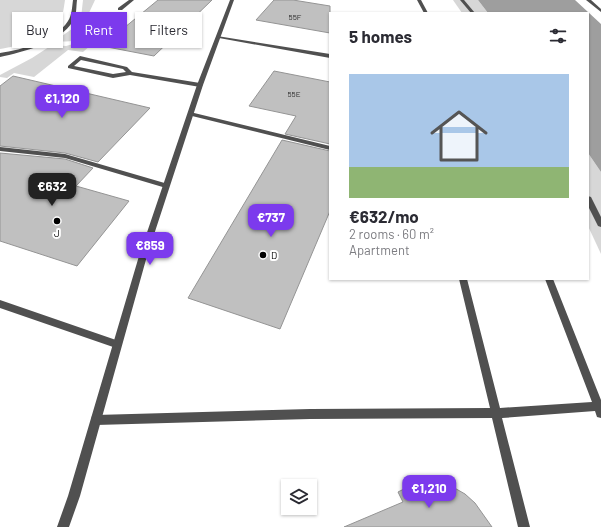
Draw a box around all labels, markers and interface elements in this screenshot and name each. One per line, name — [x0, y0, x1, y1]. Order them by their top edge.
chip: Buy — [12, 12, 63, 48]
chip: Rent — [71, 12, 127, 48]
chip: Filters — [135, 12, 202, 48]
house number: 55F — [289, 12, 302, 22]
icon: filters — [547, 25, 569, 47]
text: 5 homes — [349, 26, 412, 46]
pin: €1,120 — [29, 85, 95, 119]
house number: 55E — [287, 89, 301, 99]
text: €1,120 — [44, 90, 80, 106]
icon: home — [423, 100, 495, 172]
pin: €632 — [28, 173, 76, 207]
text: €632 — [37, 178, 67, 194]
pin: €737 — [247, 204, 295, 238]
text: €632/mo — [349, 206, 419, 226]
text: €737 — [257, 209, 285, 225]
marker: J — [52, 216, 62, 226]
text: 2 rooms · 60 m² — [349, 226, 434, 242]
place label: J — [54, 227, 60, 239]
pin: €859 — [126, 232, 174, 266]
text: €859 — [135, 237, 165, 253]
text: Apartment — [349, 242, 410, 258]
place label: D — [271, 249, 277, 261]
marker: D — [258, 250, 268, 260]
pin: €1,210 — [396, 475, 462, 509]
map controls — [281, 479, 317, 515]
button: layers — [281, 479, 317, 515]
text: €1,210 — [411, 480, 447, 496]

